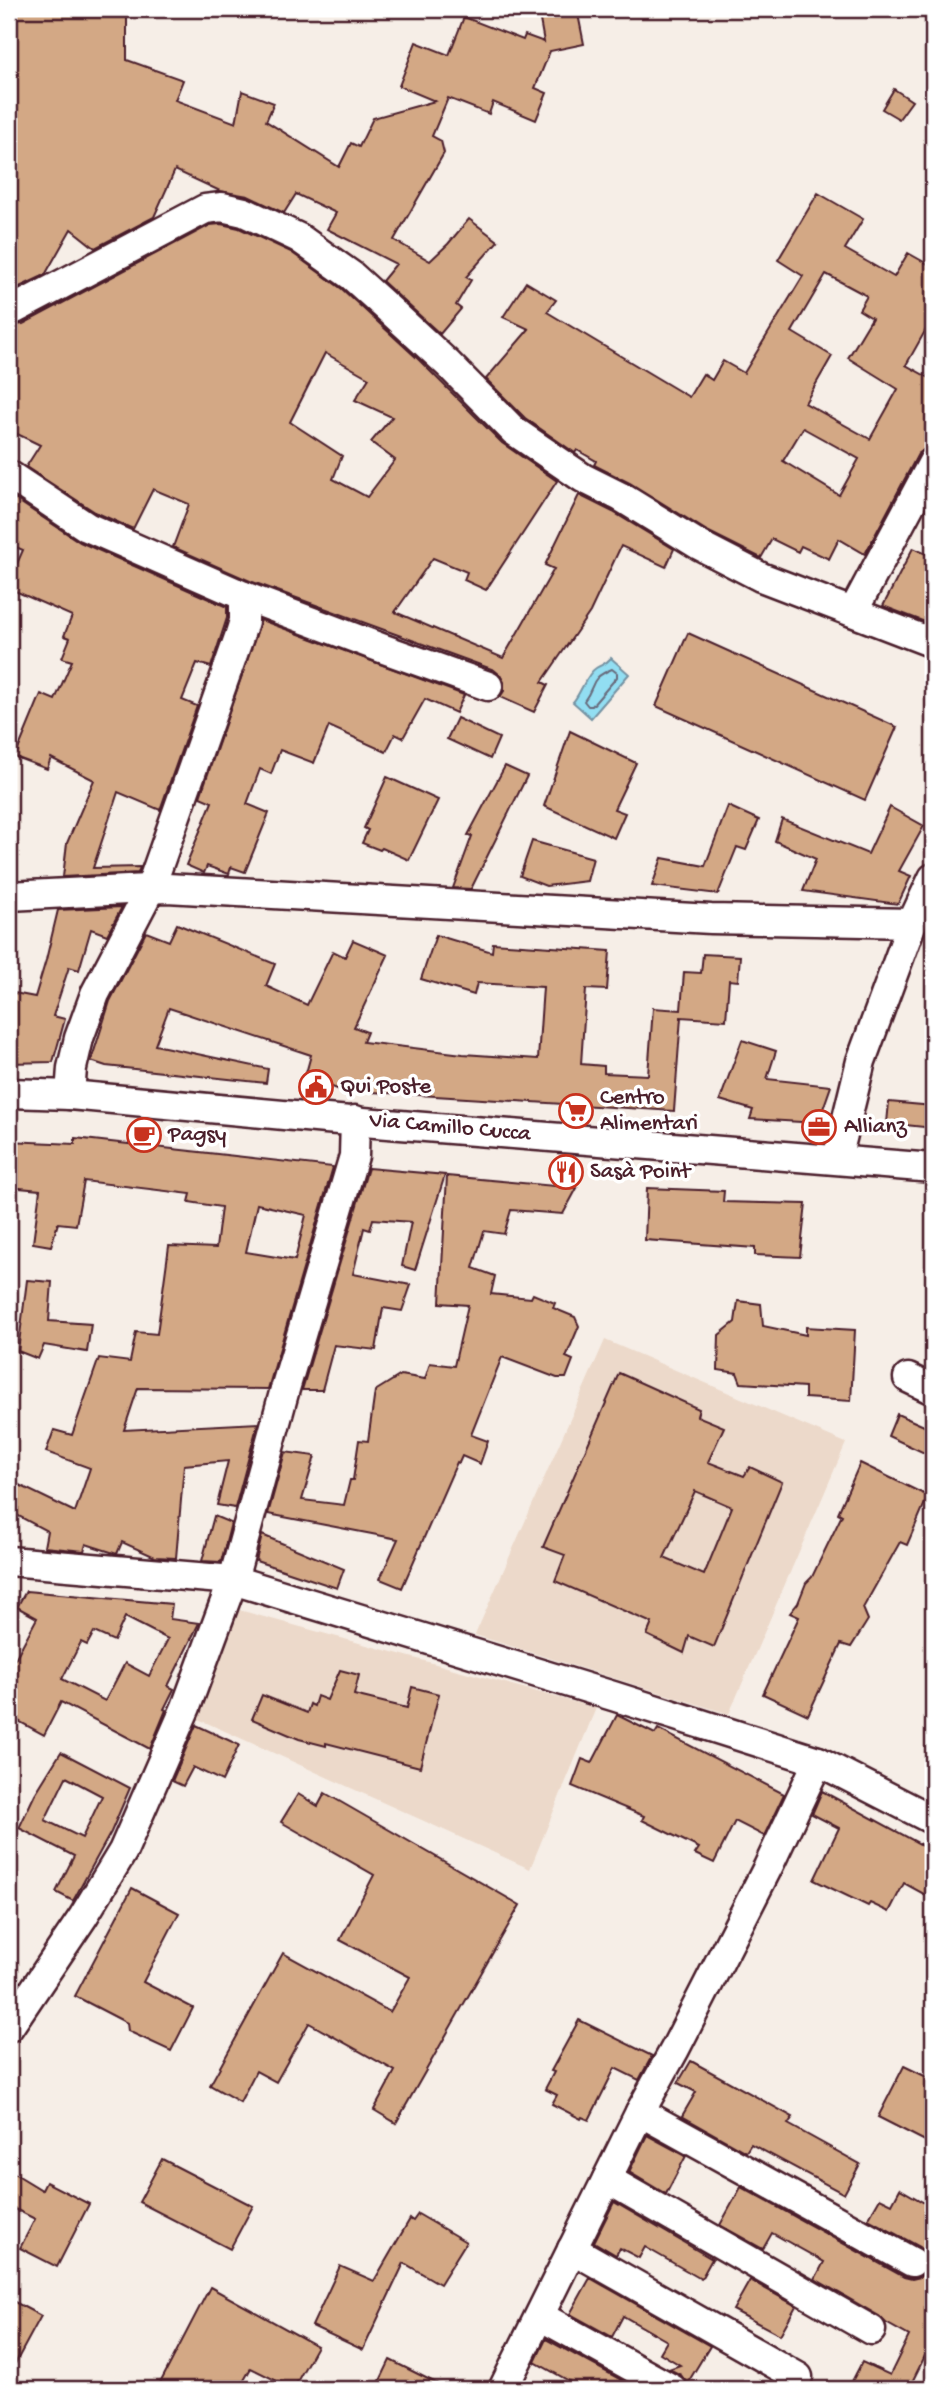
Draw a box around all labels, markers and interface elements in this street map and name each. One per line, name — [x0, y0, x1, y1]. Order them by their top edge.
public building icon: Qui Poste — [297, 1068, 335, 1106]
place label: Qui Poste — [340, 1074, 432, 1101]
place label: Centro Alimentari — [600, 1085, 698, 1138]
supermarket icon: Centro Alimentari — [557, 1092, 595, 1130]
street label: Via Camillo Cucca — [367, 1107, 533, 1149]
office icon: Allianz — [800, 1108, 838, 1146]
place label: Allianz — [844, 1114, 907, 1141]
cafe icon: Pagsy — [125, 1116, 163, 1154]
place label: Pagsy — [167, 1122, 226, 1149]
restaurant icon: Sasà Point — [547, 1153, 585, 1191]
place label: Sasà Point — [590, 1159, 692, 1186]

